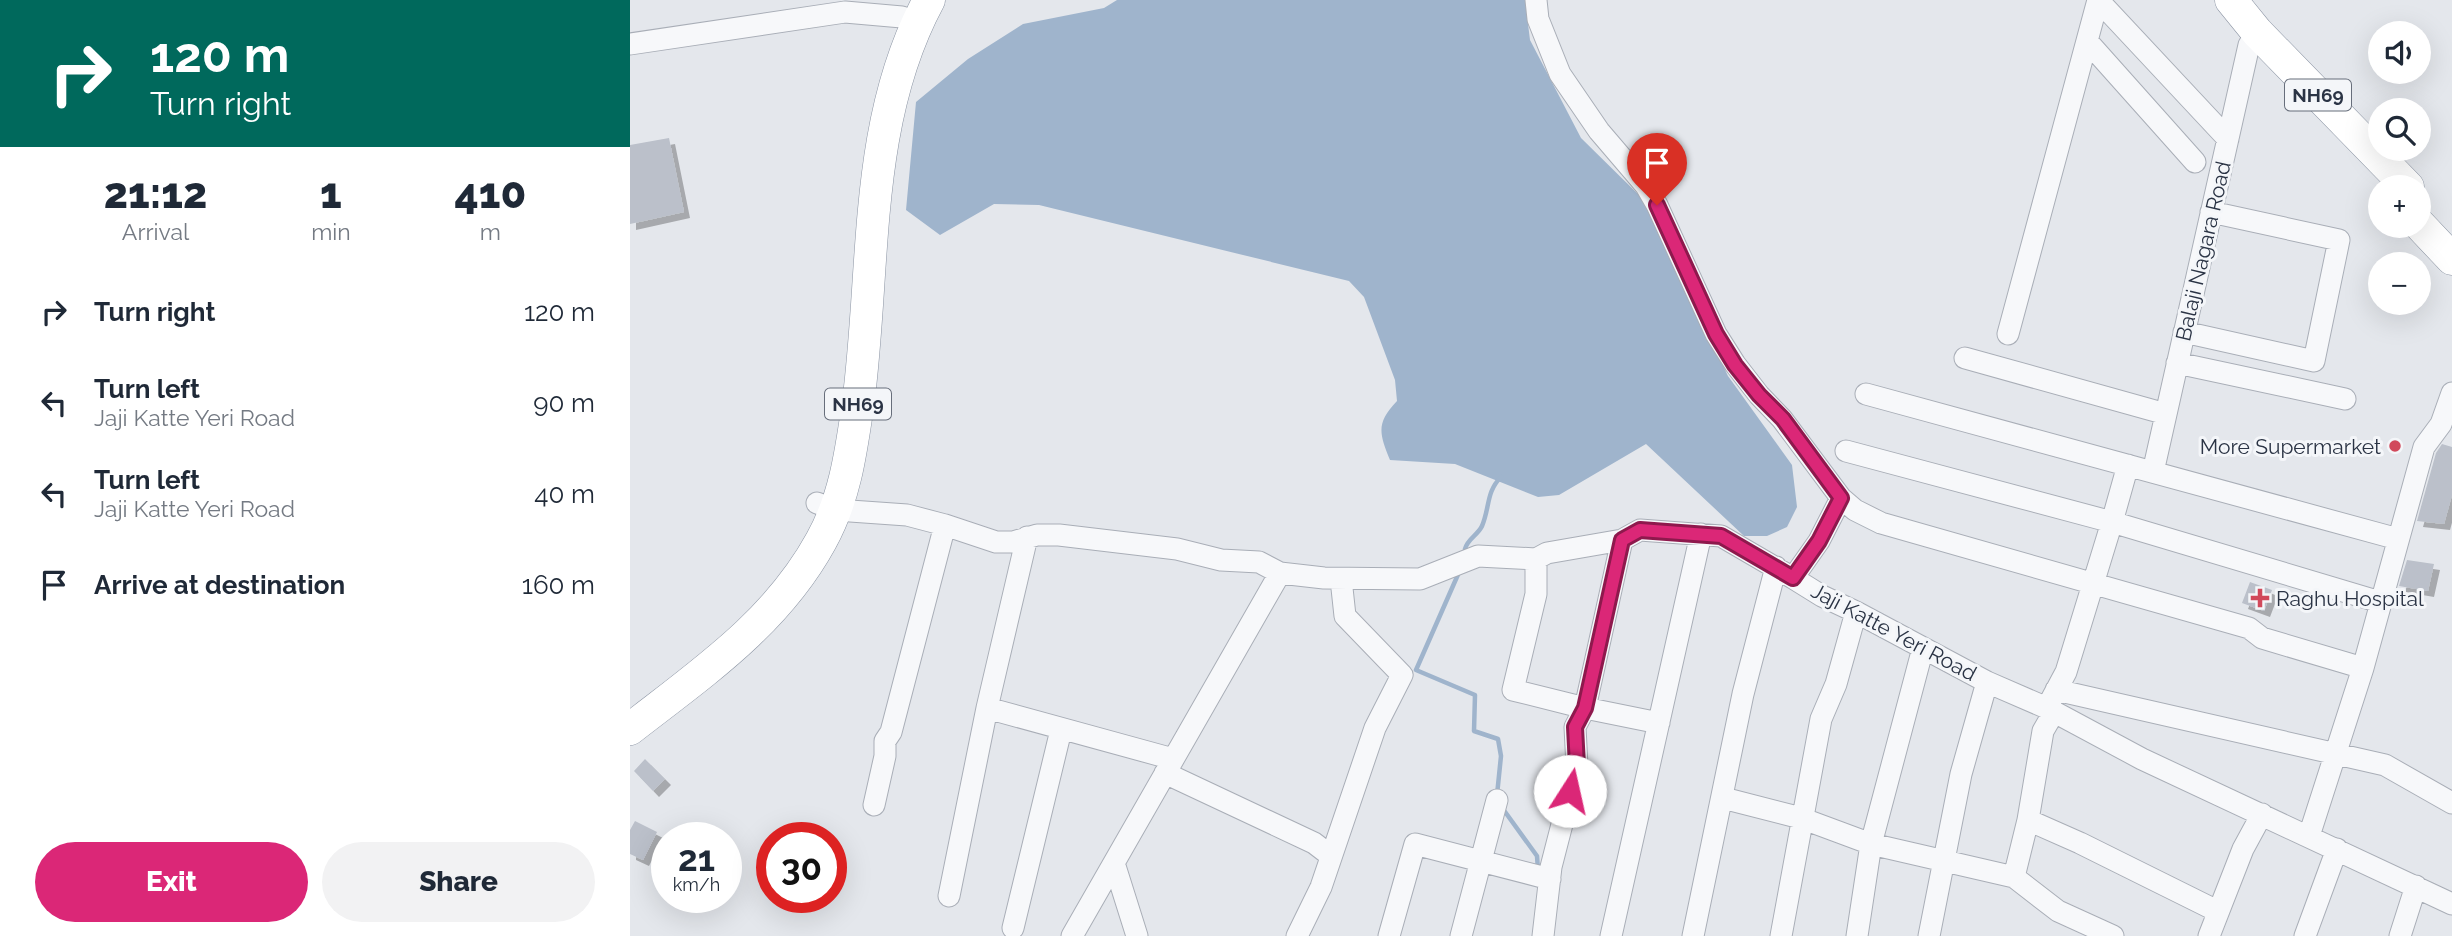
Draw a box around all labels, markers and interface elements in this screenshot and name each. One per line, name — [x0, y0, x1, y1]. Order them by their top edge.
map controls — [2368, 21, 2431, 315]
button: sound — [2368, 21, 2431, 84]
text: 120 m — [150, 26, 289, 83]
icon: right — [35, 28, 126, 119]
road number: NH69 — [2285, 80, 2351, 110]
text: Turn right — [150, 85, 291, 122]
button: search — [2368, 98, 2431, 161]
pin — [1627, 133, 1687, 205]
icon: arrive — [1638, 144, 1676, 182]
street label: Balaji Nagara Road — [2170, 159, 2236, 343]
text: 21:12 — [104, 169, 207, 218]
text: 1 — [320, 169, 342, 218]
text: 410 — [454, 169, 526, 218]
button: + — [2368, 175, 2431, 238]
text: Arrival — [122, 218, 189, 245]
text: min — [311, 218, 351, 245]
text: m — [480, 218, 501, 245]
button: − — [2368, 252, 2431, 315]
icon: right — [35, 293, 73, 331]
text: Turn right — [94, 297, 215, 327]
text: 120 m — [524, 297, 595, 327]
text: Turn left — [94, 374, 200, 404]
icon: left — [35, 384, 73, 422]
text: 90 m — [533, 388, 595, 418]
road number: NH69 — [825, 388, 891, 420]
text: Jaji Katte Yeri Road — [94, 404, 295, 431]
place label: More Supermarket — [2200, 434, 2381, 459]
marker: More Supermarket — [2387, 438, 2403, 454]
text: Turn left — [94, 465, 200, 495]
icon: left — [35, 475, 73, 513]
text: 40 m — [534, 479, 595, 509]
text: Jaji Katte Yeri Road — [94, 495, 295, 522]
icon: arrive — [35, 566, 73, 604]
text: Arrive at destination — [94, 570, 345, 600]
text: 160 m — [522, 570, 595, 600]
street label: Jaji Katte Yeri Road — [1807, 578, 1981, 686]
place label: Raghu Hospital — [2276, 586, 2424, 611]
marker: Raghu Hospital — [2250, 588, 2270, 608]
position arrow — [1533, 754, 1607, 828]
speed limit sign: 30 — [756, 822, 847, 913]
text: 21 — [678, 838, 715, 879]
button: Exit — [35, 842, 308, 922]
button: Share — [322, 842, 595, 922]
text: km/h — [673, 874, 720, 895]

